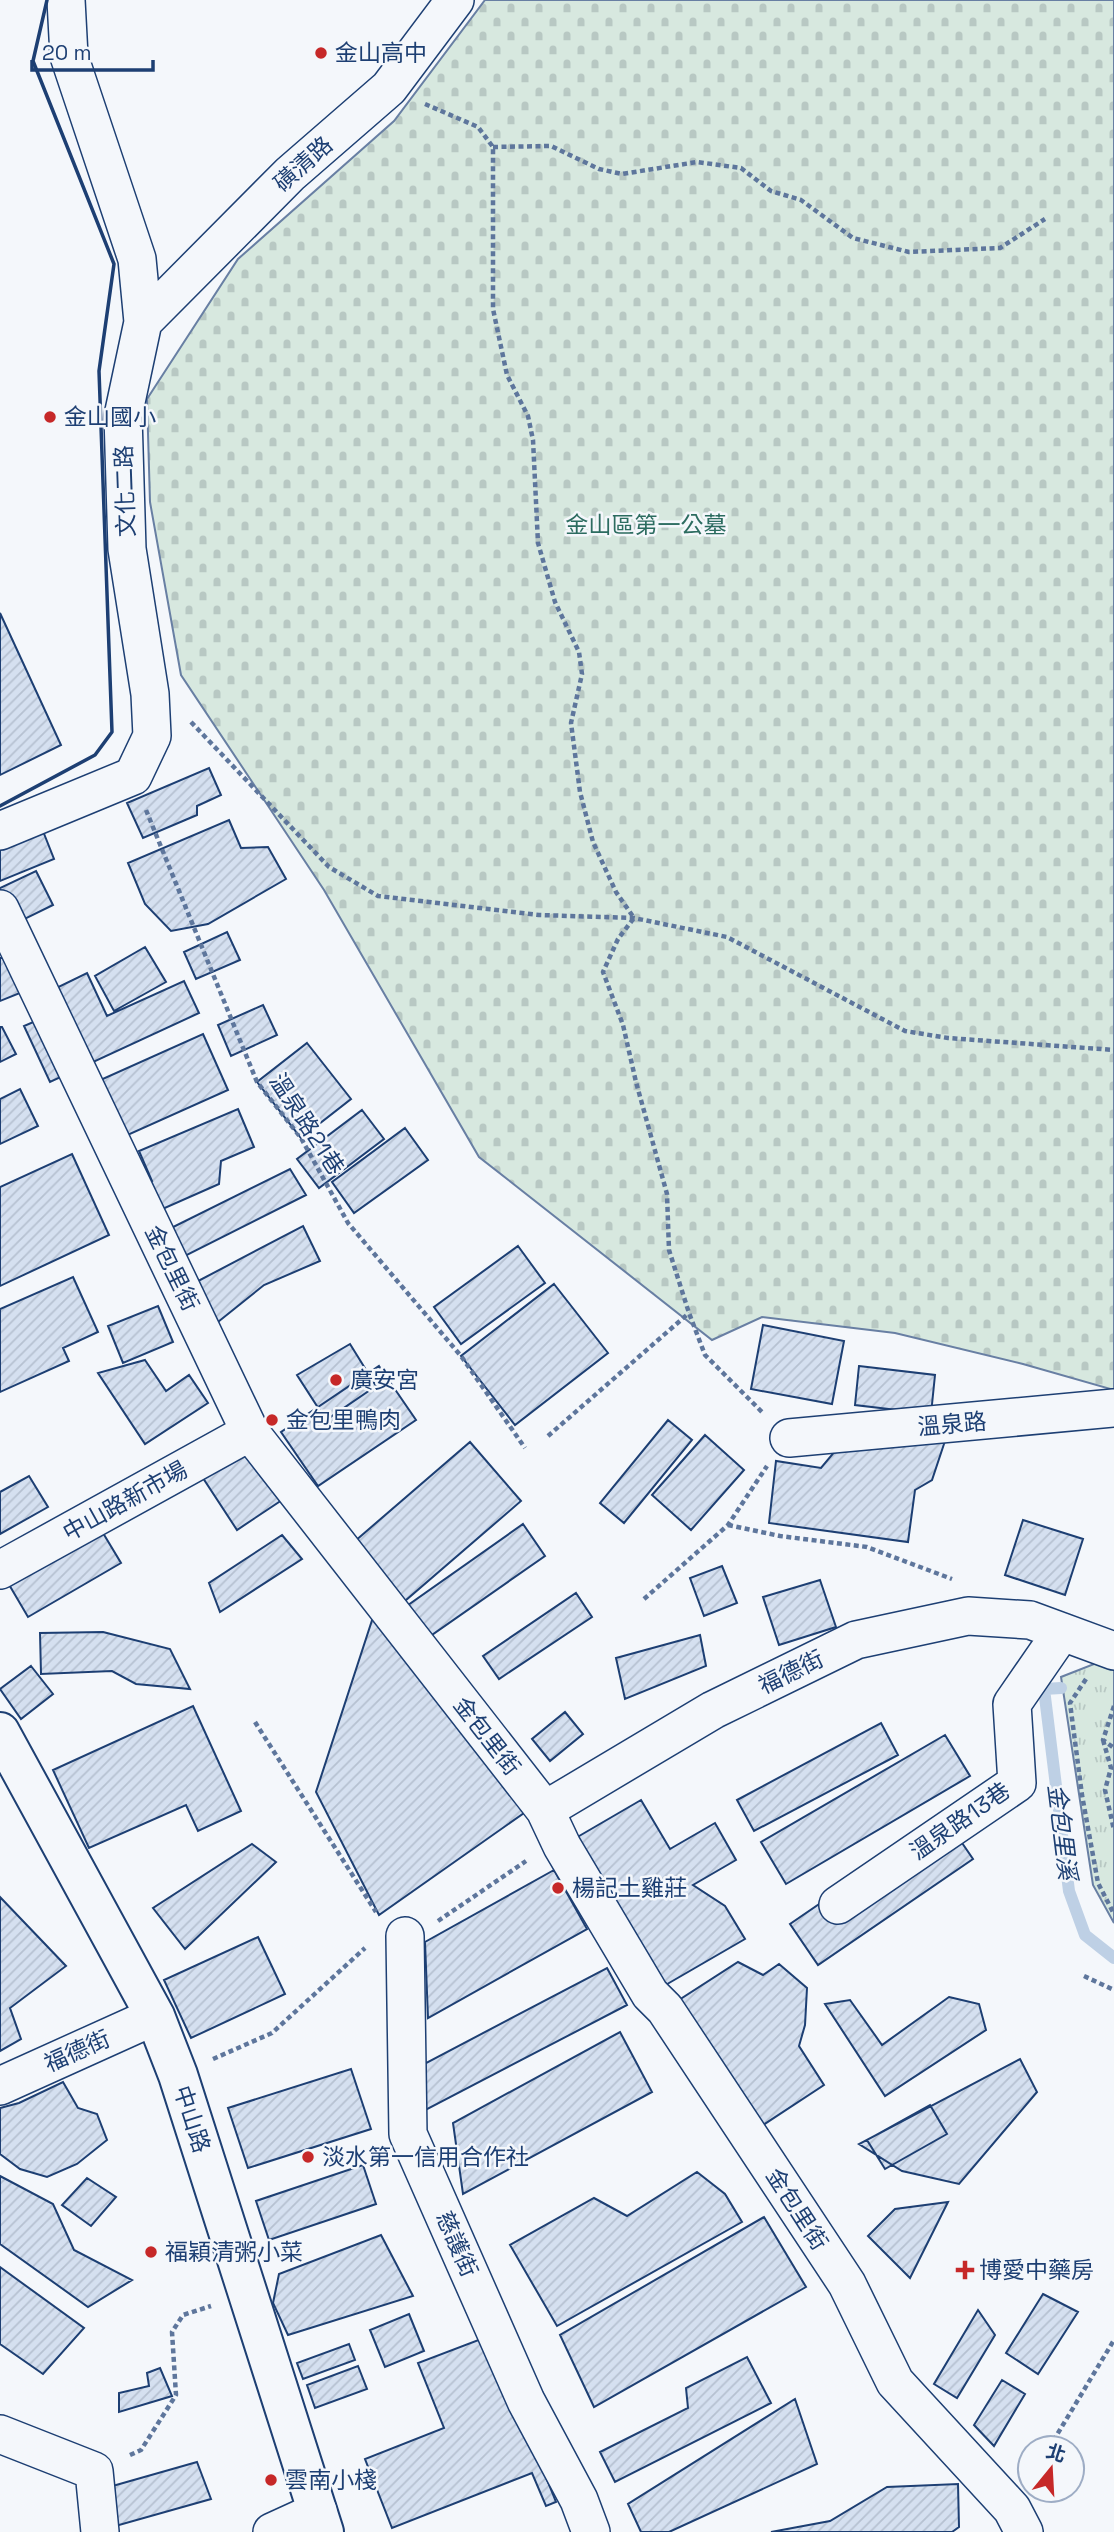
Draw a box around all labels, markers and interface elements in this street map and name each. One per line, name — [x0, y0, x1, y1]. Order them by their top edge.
scale bar — [32, 28, 152, 72]
place label: 金山高中 — [335, 38, 427, 68]
text: 20 m — [42, 39, 92, 66]
marker: 金山高中 — [313, 45, 329, 61]
street label: 磺清路 — [267, 130, 339, 198]
place label: 金山國小 — [64, 402, 156, 432]
marker: 金山國小 — [42, 409, 58, 425]
street label: 文化二路 — [108, 445, 142, 537]
park label: 金山區第一公墓 — [566, 510, 727, 540]
street label: 溫泉路21巷 — [263, 1067, 351, 1181]
street label: 金包里街 — [138, 1220, 206, 1316]
place label: 廣安宮 — [350, 1365, 419, 1395]
marker: 廣安宮 — [328, 1372, 344, 1388]
place label: 金包里鴨肉 — [286, 1405, 401, 1435]
street label: 溫泉路 — [916, 1406, 988, 1442]
marker: 金包里鴨肉 — [264, 1412, 280, 1428]
street label: 中山路新市場 — [57, 1454, 193, 1548]
street label: 福德街 — [753, 1643, 829, 1701]
street label: 金包里街 — [447, 1691, 527, 1781]
street label: 溫泉路13巷 — [904, 1776, 1016, 1866]
water label: 金包里溪 — [1041, 1782, 1084, 1884]
place label: 楊記土雞莊 — [572, 1873, 687, 1903]
marker: 楊記土雞莊 — [550, 1880, 566, 1896]
street label: 福德街 — [39, 2023, 115, 2079]
street label: 中山路 — [167, 2082, 217, 2156]
place label: 淡水第一信用合作社 — [322, 2142, 529, 2172]
marker: 淡水第一信用合作社 — [300, 2149, 316, 2165]
street label: 金包里街 — [759, 2162, 835, 2256]
street label: 慈護街 — [429, 2206, 485, 2282]
place label: 福穎清粥小菜 — [165, 2237, 303, 2267]
marker: 福穎清粥小菜 — [143, 2244, 159, 2260]
place label: 博愛中藥房 — [979, 2255, 1094, 2285]
marker: 博愛中藥房 — [957, 2262, 973, 2278]
north arrow — [1016, 2434, 1086, 2504]
text: 北 — [1043, 2438, 1069, 2468]
place label: 雲南小棧 — [285, 2465, 377, 2495]
marker: 雲南小棧 — [263, 2472, 279, 2488]

